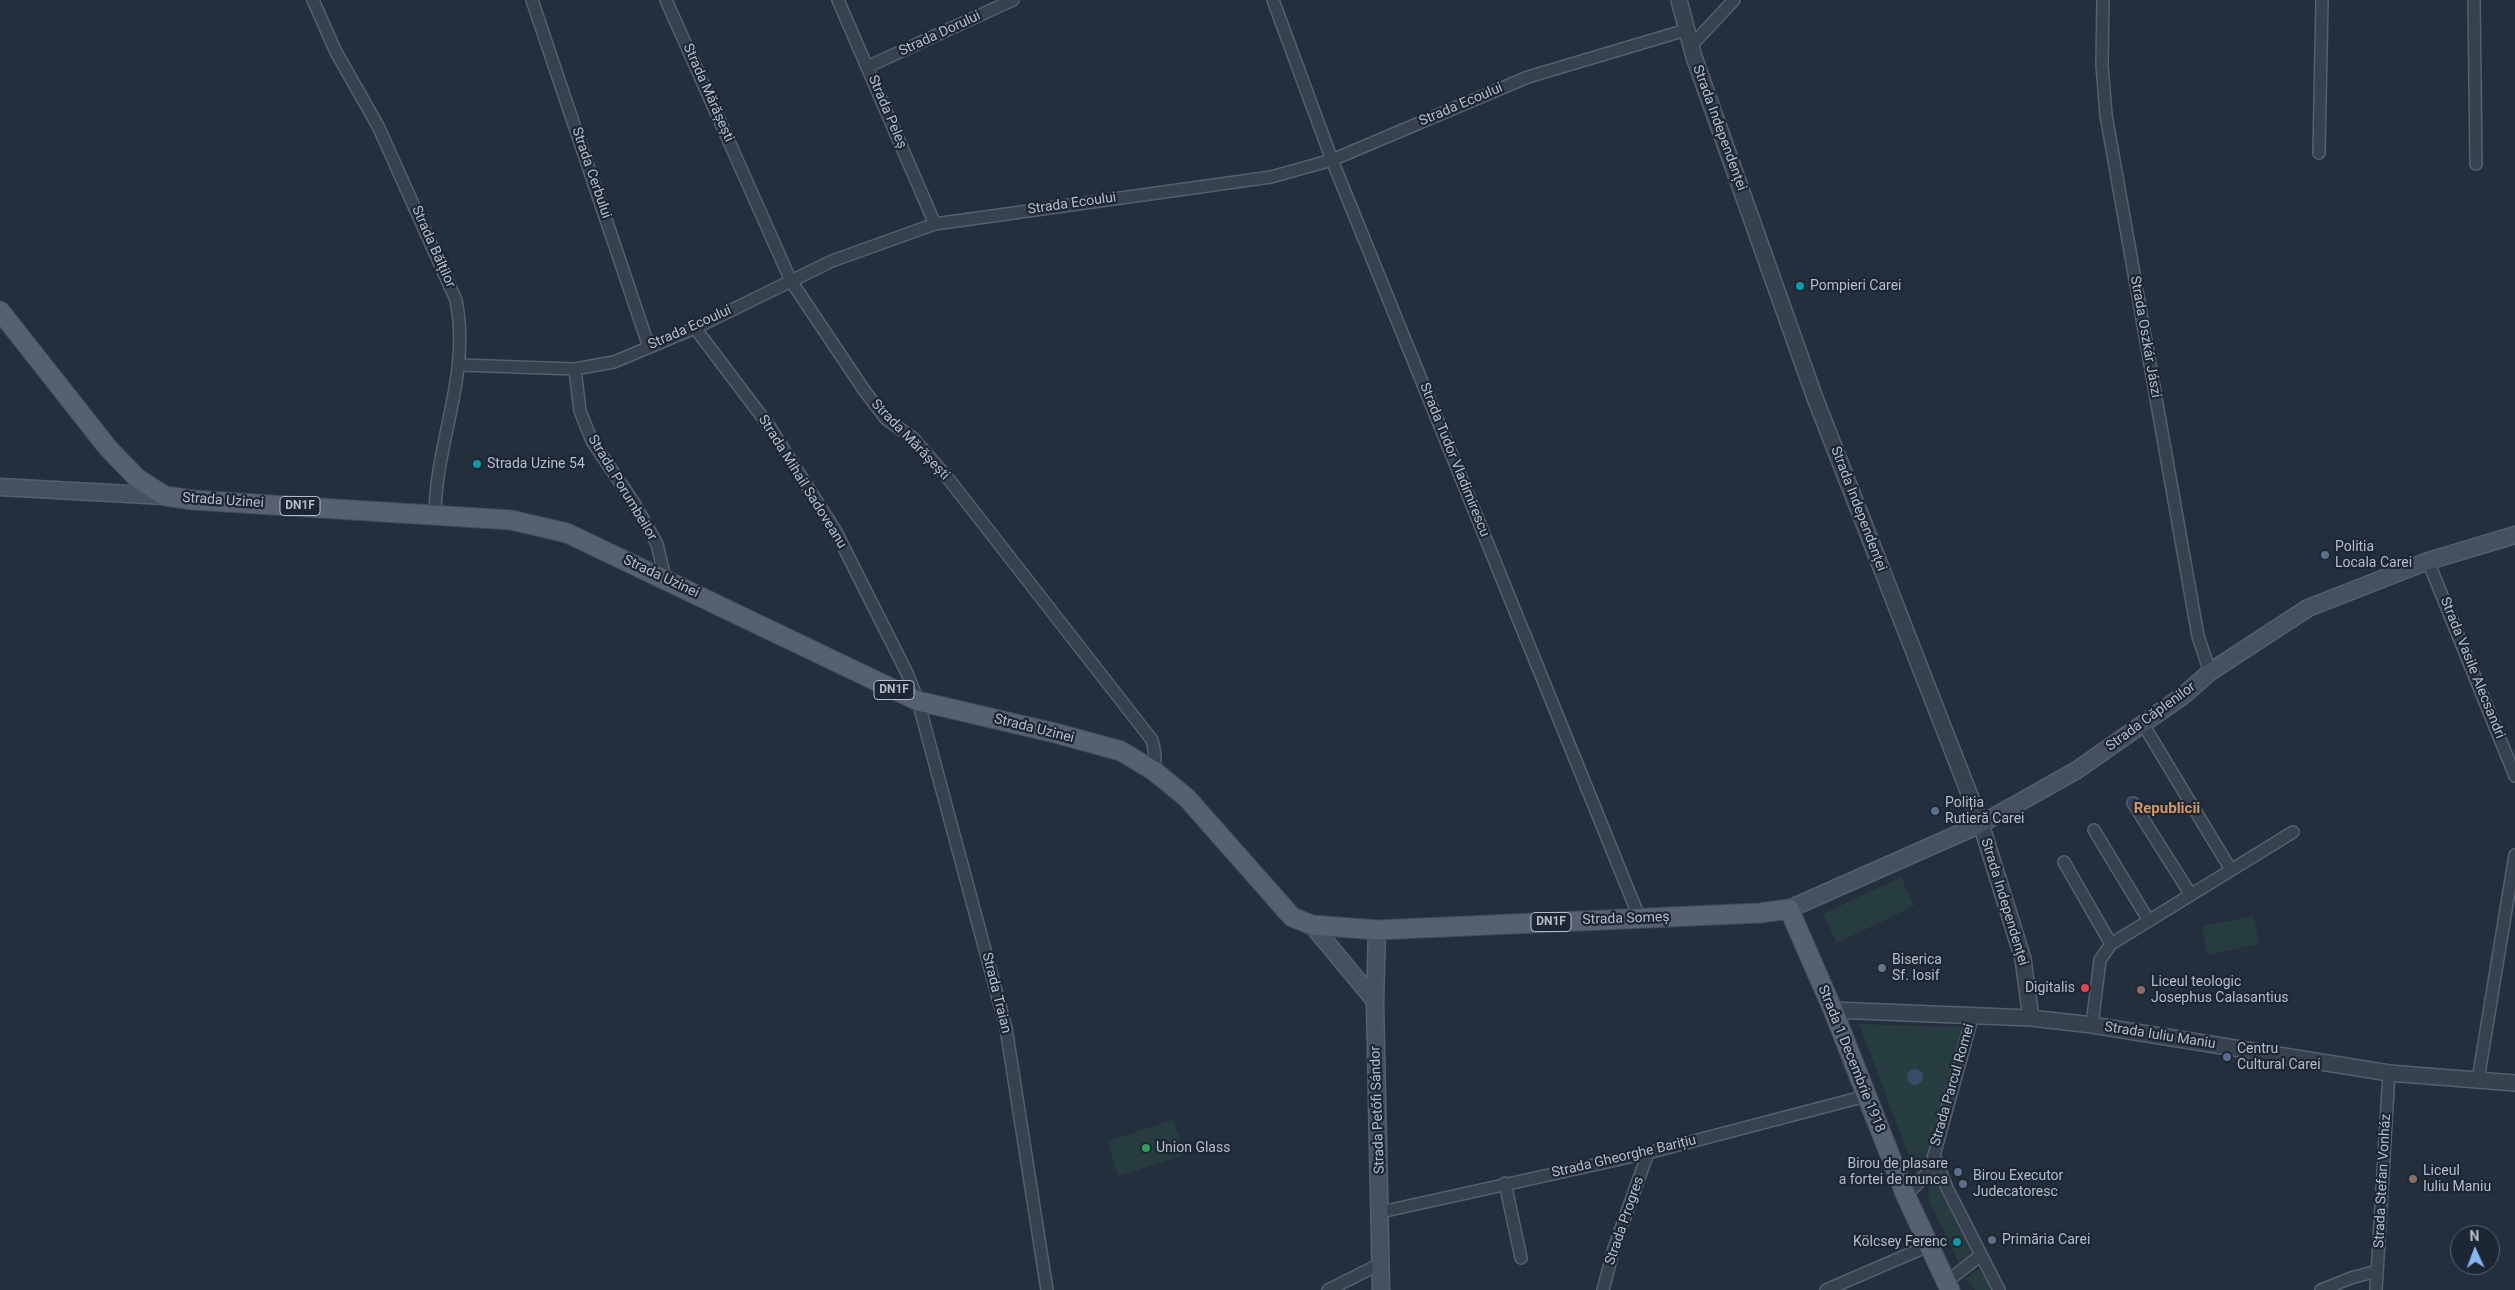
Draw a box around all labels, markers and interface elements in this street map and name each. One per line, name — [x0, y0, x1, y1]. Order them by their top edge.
street label: Strada Dorului — [897, 8, 983, 60]
street label: Strada Mărășești — [679, 41, 737, 145]
street label: Strada Independenței — [1688, 63, 1750, 193]
street label: Strada Peleș — [864, 73, 910, 151]
street label: Strada Ecoului — [1417, 80, 1505, 130]
street label: Strada Cerbului — [568, 125, 614, 221]
street label: Strada Ecoului — [1027, 189, 1117, 219]
street label: Strada Bălților — [407, 203, 459, 291]
street label: Strada Oszkár Jászi — [2126, 275, 2164, 399]
place label: Pompieri Carei — [1810, 278, 1901, 294]
marker: Pompieri Carei — [1794, 280, 1806, 292]
street label: Strada Ecoului — [646, 302, 734, 354]
street label: Strada Tudor Vladimirescu — [1415, 380, 1493, 540]
street label: Strada Mărășești — [867, 396, 953, 484]
street label: Strada Mihail Sadoveanu — [754, 412, 850, 552]
street label: Strada Porumbeilor — [584, 432, 660, 544]
street label: Strada Independenței — [1826, 444, 1890, 574]
place label: Strada Uzine 54 — [487, 456, 585, 472]
marker: Strada Uzine 54 — [471, 458, 483, 470]
street label: Strada Uzinei — [182, 490, 264, 512]
road number: DN1F — [280, 496, 320, 516]
place label: Politia Locala Carei — [2335, 539, 2412, 572]
marker: Politia Locala Carei — [2319, 549, 2331, 561]
street label: Strada Uzinei — [620, 552, 702, 602]
street label: Strada Vasile Alecsandri — [2436, 595, 2508, 741]
street label: Strada Căplenilor — [2103, 679, 2199, 755]
road number: DN1F — [874, 680, 914, 700]
street label: Strada Uzinei — [992, 711, 1076, 747]
place label: Poliția Rutieră Carei — [1945, 795, 2024, 828]
district label: Republicii — [2134, 800, 2200, 818]
marker: Poliția Rutieră Carei — [1929, 805, 1941, 817]
street label: Strada Independenței — [1977, 836, 2031, 968]
street label: Strada Someș — [1582, 909, 1670, 929]
road number: DN1F — [1531, 912, 1571, 932]
street label: Strada Traian — [978, 951, 1014, 1035]
place label: Biserica Sf. Iosif — [1892, 952, 1942, 984]
marker: Biserica Sf. Iosif — [1876, 962, 1888, 974]
place label: Liceul teologic Josephus Calasantius — [2151, 974, 2289, 1006]
place label: Digitalis — [2025, 980, 2075, 996]
marker: Digitalis — [2079, 982, 2091, 994]
street label: Strada 1 Decembrie 1918 — [1814, 983, 1888, 1135]
marker: Liceul teologic Josephus Calasantius — [2135, 984, 2147, 996]
street label: Strada Iuliu Maniu — [2103, 1019, 2217, 1053]
street label: Strada Parcul Romei — [1927, 1022, 1979, 1148]
place label: Centru Cultural Carei — [2237, 1041, 2321, 1074]
street label: Strada Petőfi Sándor — [1367, 1046, 1389, 1174]
marker: Centru Cultural Carei — [2221, 1051, 2233, 1063]
street label: Strada Stefan Vonház — [2371, 1113, 2395, 1249]
street label: Strada Gheorghe Barițiu — [1550, 1132, 1698, 1182]
place label: Union Glass — [1156, 1140, 1230, 1156]
marker: Union Glass — [1140, 1142, 1152, 1154]
place label: Birou de plasare a fortei de munca — [1839, 1156, 1948, 1188]
place label: Liceul Iuliu Maniu — [2423, 1163, 2491, 1196]
marker: Birou de plasare a fortei de munca — [1952, 1166, 1964, 1178]
place label: Birou Executor Judecatoresc — [1973, 1168, 2063, 1200]
marker: Liceul Iuliu Maniu — [2407, 1173, 2419, 1185]
street label: Strada Progres — [1602, 1175, 1648, 1267]
marker: Birou Executor Judecatoresc — [1957, 1178, 1969, 1190]
north arrow — [2450, 1225, 2500, 1275]
text: N — [2469, 1228, 2480, 1244]
place label: Primăria Carei — [2002, 1232, 2090, 1248]
place label: Kölcsey Ferenc — [1853, 1234, 1947, 1250]
marker: Primăria Carei — [1986, 1234, 1998, 1246]
marker: Kölcsey Ferenc — [1951, 1236, 1963, 1248]

